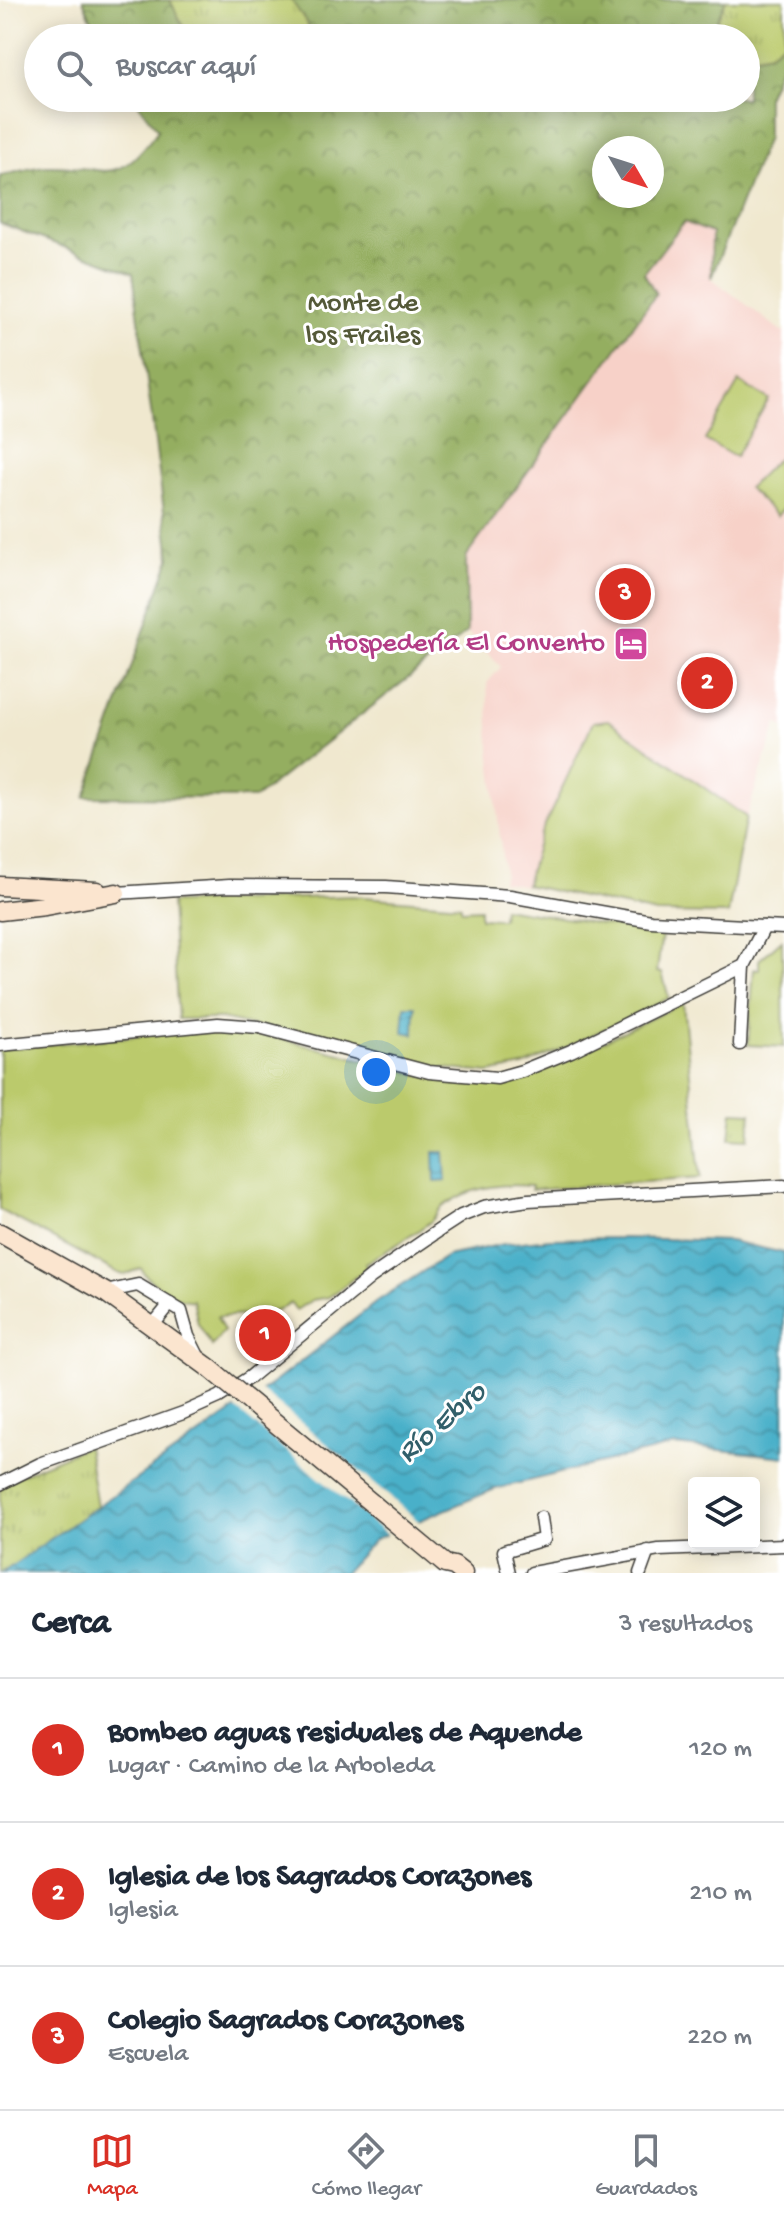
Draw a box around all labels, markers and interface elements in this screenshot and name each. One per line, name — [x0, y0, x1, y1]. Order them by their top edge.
search box — [24, 24, 760, 112]
icon: search — [52, 46, 96, 90]
text: Buscar aquí — [116, 51, 256, 86]
north arrow — [592, 136, 664, 208]
park label: Monte de los Frailes — [306, 288, 421, 353]
pin: 3 — [599, 564, 651, 624]
hotel icon: Hospedería El Convento — [612, 625, 650, 663]
place label: Hospedería El Convento — [328, 628, 605, 661]
pin: 2 — [681, 653, 733, 713]
your location — [356, 1052, 396, 1092]
pin: 1 — [239, 1305, 291, 1365]
water label: Río Ebro — [392, 1375, 495, 1472]
map controls — [688, 1477, 760, 1549]
button: layers — [688, 1477, 760, 1549]
text: Cerca — [32, 1605, 110, 1645]
text: 3 resultados — [619, 1610, 752, 1641]
text: Bombeo aguas residuales de Aquende — [108, 1717, 582, 1752]
text: 1 — [53, 1735, 63, 1766]
text: 120 m — [689, 1735, 752, 1766]
text: Lugar · Camino de la Arboleda — [108, 1752, 435, 1783]
text: Iglesia de los Sagrados Corazones — [108, 1861, 531, 1896]
text: 2 — [52, 1879, 64, 1910]
text: 210 m — [689, 1879, 752, 1910]
text: Iglesia — [108, 1896, 178, 1927]
text: Colegio Sagrados Corazones — [108, 2005, 463, 2040]
text: 3 — [51, 2023, 65, 2054]
text: 220 m — [687, 2023, 752, 2054]
text: Escuela — [108, 2040, 188, 2071]
tab: Mapa — [87, 2129, 138, 2203]
tab: Cómo llegar — [312, 2129, 421, 2203]
tab: Guardados — [595, 2129, 697, 2203]

